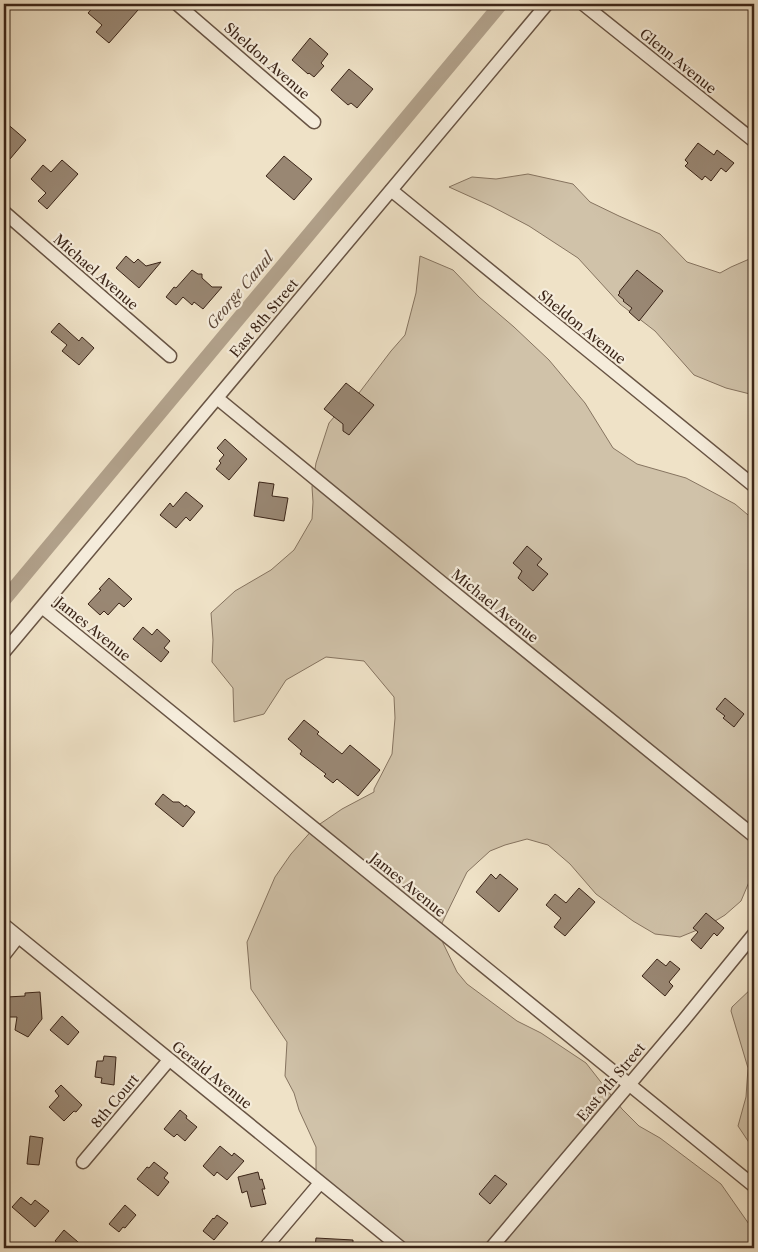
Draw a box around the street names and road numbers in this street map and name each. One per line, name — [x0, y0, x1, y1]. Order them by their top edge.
street label: Sheldon Avenue — [220, 19, 314, 103]
street label: Glenn Avenue — [636, 25, 720, 98]
street label: Michael Avenue — [50, 230, 142, 314]
street label: East 8th Street — [226, 275, 302, 361]
street label: Sheldon Avenue — [534, 286, 630, 368]
street label: Michael Avenue — [448, 565, 542, 647]
street label: James Avenue — [50, 592, 135, 665]
street label: James Avenue — [365, 848, 450, 921]
street label: Gerald Avenue — [168, 1037, 256, 1113]
street label: East 9th Street — [573, 1039, 649, 1125]
street label: 8th Court — [87, 1070, 143, 1132]

